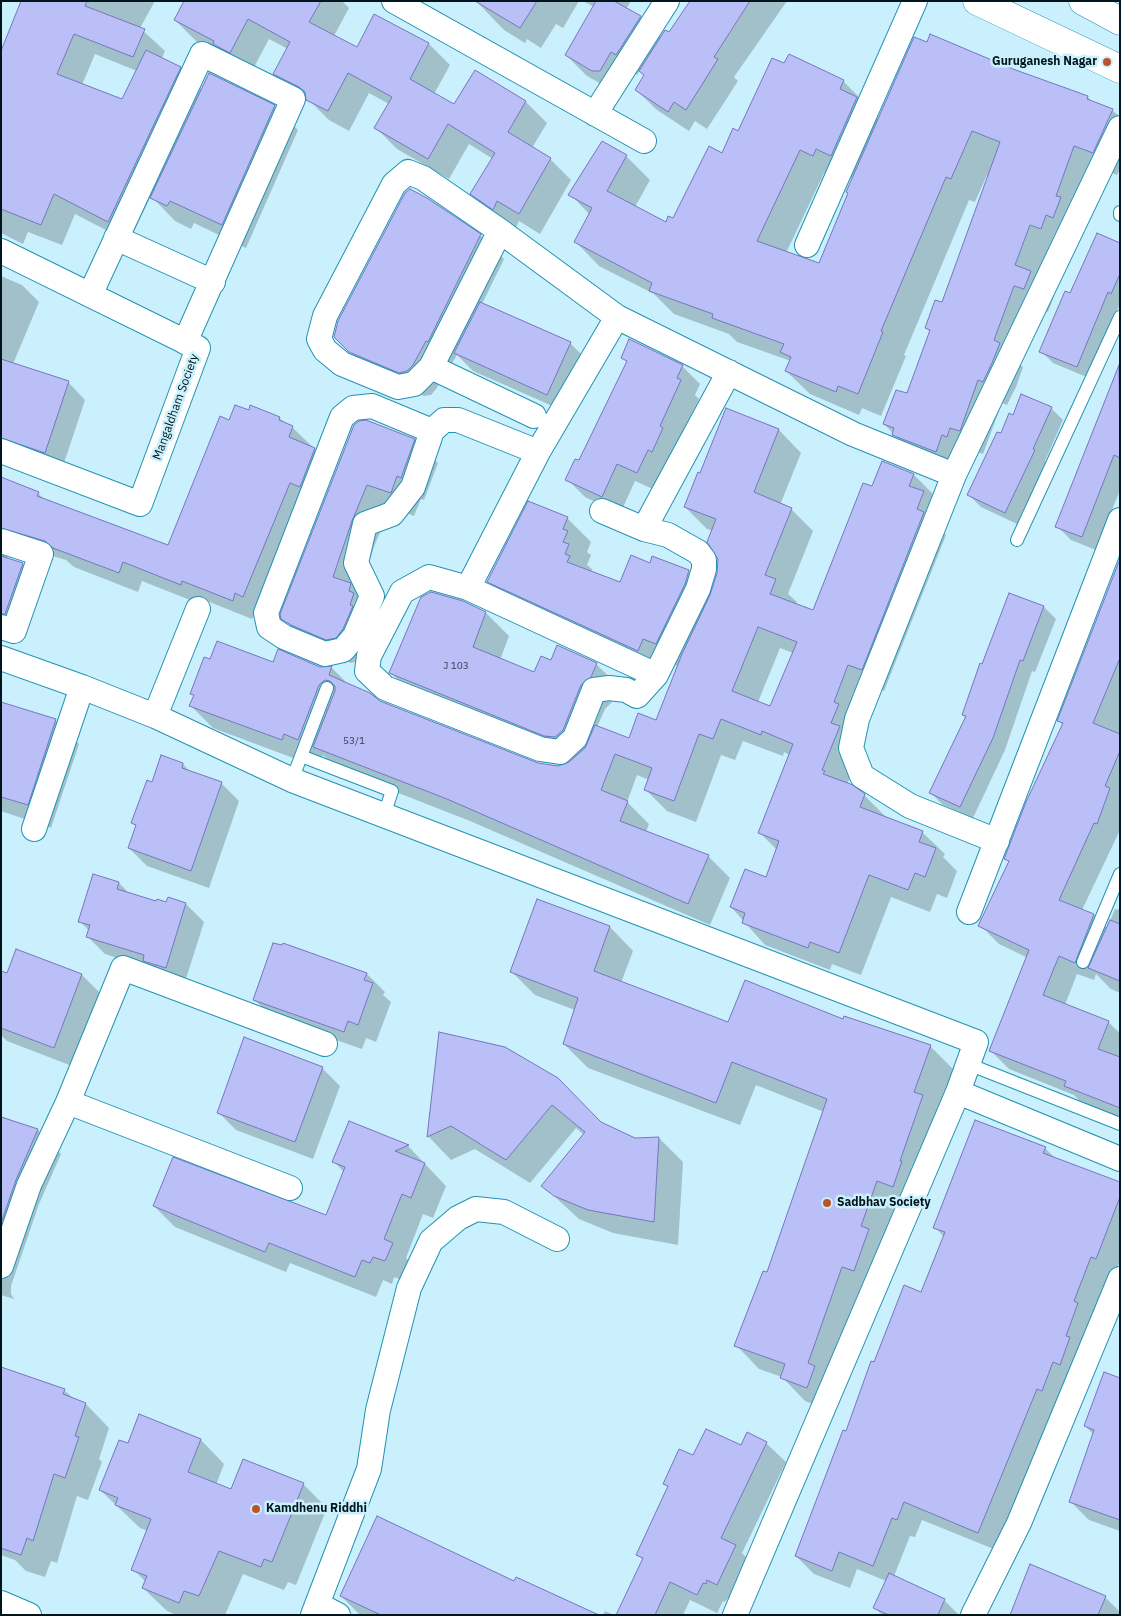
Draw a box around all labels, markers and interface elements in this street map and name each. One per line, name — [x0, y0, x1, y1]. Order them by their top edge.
place label: Guruganesh Nagar — [992, 55, 1097, 69]
marker: Guruganesh Nagar — [1101, 56, 1113, 68]
street label: Mangaldham Society — [150, 352, 202, 462]
house number: J 103 — [443, 660, 469, 672]
house number: 53/1 — [343, 735, 365, 747]
place label: Sadbhav Society — [837, 1196, 931, 1210]
marker: Sadbhav Society — [821, 1197, 833, 1209]
place label: Kamdhenu Riddhi — [266, 1502, 367, 1516]
marker: Kamdhenu Riddhi — [250, 1503, 262, 1515]

